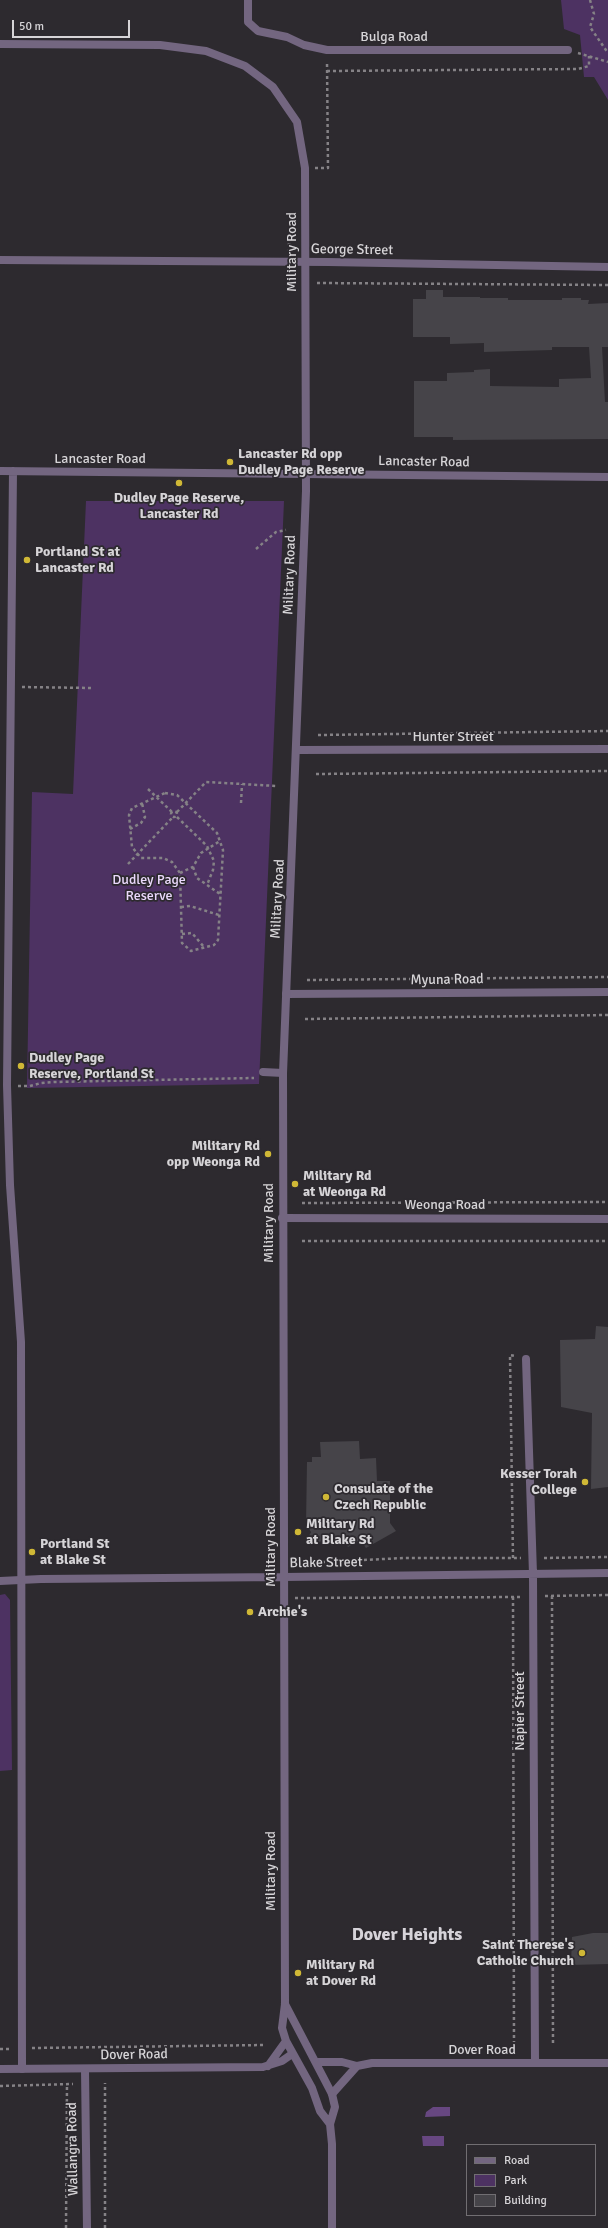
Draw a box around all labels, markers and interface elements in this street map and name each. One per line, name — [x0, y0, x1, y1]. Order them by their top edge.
scale bar — [14, 12, 132, 38]
text: 50 m — [19, 19, 44, 34]
street label: Bulga Road — [360, 29, 428, 45]
street label: Military Road — [284, 212, 300, 292]
street label: George Street — [311, 241, 393, 259]
place label: Lancaster Rd opp Dudley Page Reserve — [238, 446, 364, 478]
street label: Lancaster Road — [54, 451, 146, 467]
street label: Lancaster Road — [378, 453, 470, 471]
marker: Lancaster Rd opp Dudley Page Reserve — [225, 457, 235, 467]
marker: Dudley Page Reserve, Lancaster Rd — [174, 478, 184, 488]
place label: Dudley Page Reserve, Lancaster Rd — [114, 490, 244, 522]
street label: Military Road — [280, 535, 300, 615]
place label: Portland St at Lancaster Rd — [35, 544, 120, 576]
marker: Portland St at Lancaster Rd — [22, 555, 32, 565]
street label: Hunter Street — [412, 729, 494, 745]
street label: Military Road — [268, 859, 288, 939]
park label: Dudley Page Reserve — [112, 872, 186, 904]
street label: Myuna Road — [410, 971, 484, 989]
place label: Dudley Page Reserve, Portland St — [29, 1050, 154, 1082]
marker: Dudley Page Reserve, Portland St — [16, 1061, 26, 1071]
place label: Military Rd opp Weonga Rd — [167, 1138, 260, 1170]
marker: Military Rd opp Weonga Rd — [263, 1149, 273, 1159]
place label: Military Rd at Weonga Rd — [303, 1168, 386, 1200]
marker: Military Rd at Weonga Rd — [290, 1179, 300, 1189]
street label: Military Road — [261, 1183, 277, 1263]
street label: Weonga Road — [405, 1197, 485, 1213]
place label: Kesser Torah College — [500, 1466, 577, 1498]
marker: Kesser Torah College — [580, 1477, 590, 1487]
place label: Consulate of the Czech Republic — [334, 1481, 433, 1514]
marker: Consulate of the Czech Republic — [321, 1492, 331, 1502]
street label: Military Road — [263, 1507, 279, 1587]
place label: Military Rd at Blake St — [306, 1516, 375, 1548]
marker: Military Rd at Blake St — [293, 1527, 303, 1537]
place label: Portland St at Blake St — [40, 1536, 109, 1568]
marker: Portland St at Blake St — [27, 1547, 37, 1557]
street label: Blake Street — [289, 1554, 363, 1572]
place label: Archie's — [258, 1604, 307, 1620]
marker: Archie's — [245, 1607, 255, 1617]
street label: Napier Street — [512, 1671, 528, 1751]
street label: Military Road — [263, 1831, 279, 1911]
district label: Dover Heights — [352, 1924, 462, 1946]
place label: Saint Therese's Catholic Church — [477, 1937, 574, 1970]
marker: Saint Therese's Catholic Church — [577, 1948, 587, 1958]
place label: Military Rd at Dover Rd — [306, 1957, 376, 1990]
marker: Military Rd at Dover Rd — [293, 1968, 303, 1978]
street label: Dover Road — [448, 2042, 516, 2058]
street label: Dover Road — [100, 2046, 168, 2064]
street label: Wallangra Road — [64, 2102, 82, 2196]
legend — [466, 2144, 596, 2216]
text: Road — [504, 2153, 530, 2168]
text: Park — [504, 2173, 527, 2188]
text: Building — [504, 2193, 547, 2208]

